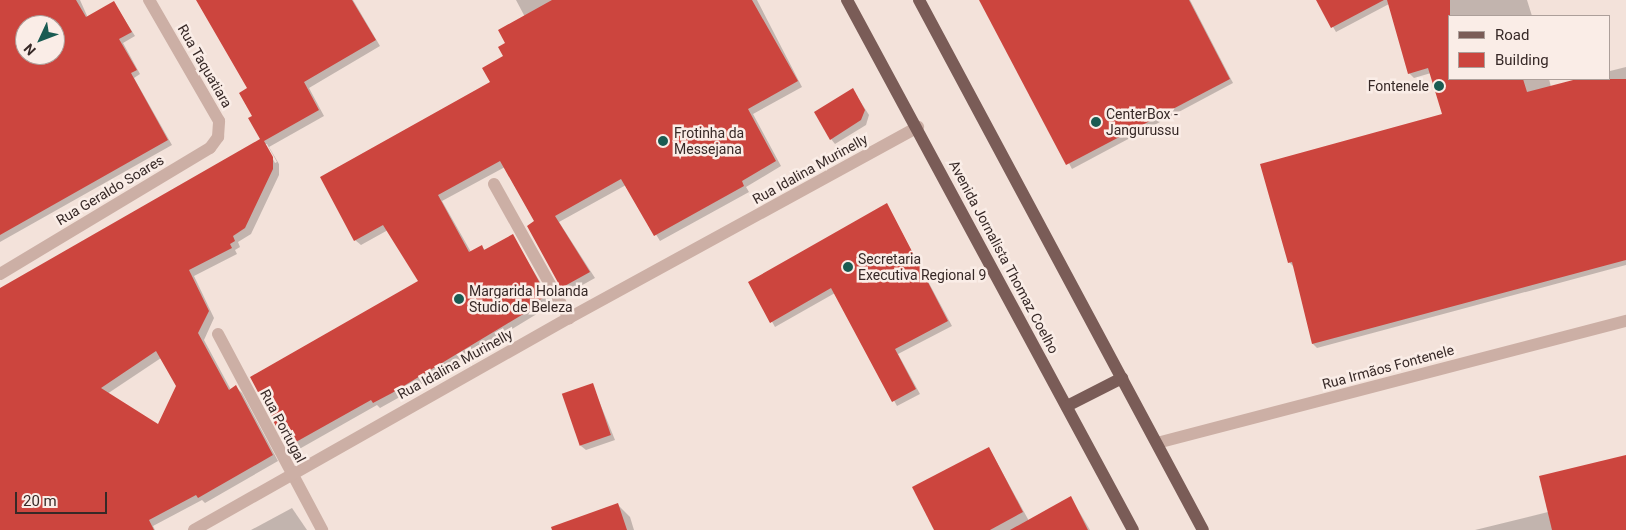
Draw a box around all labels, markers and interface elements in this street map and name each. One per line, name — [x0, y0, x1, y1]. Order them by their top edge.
north arrow — [15, 15, 65, 65]
legend — [1448, 15, 1611, 80]
street label: Rua Taquatiara — [174, 21, 236, 111]
text: Road — [1495, 26, 1529, 44]
text: N — [21, 40, 39, 59]
text: Building — [1495, 51, 1549, 69]
place label: Fontenele — [1368, 78, 1429, 94]
marker: Fontenele — [1433, 80, 1445, 92]
place label: CenterBox - Jangurussu — [1106, 106, 1179, 138]
marker: CenterBox - Jangurussu — [1090, 116, 1102, 128]
place label: Frotinha da Messejana — [674, 125, 744, 158]
street label: Rua Idalina Murinelly — [749, 130, 871, 208]
marker: Frotinha da Messejana — [656, 134, 670, 148]
street label: Rua Geraldo Soares — [53, 151, 167, 229]
street label: Avenida Jornalista Thomaz Coelho — [946, 157, 1062, 357]
place label: Secretaria Executiva Regional 9 — [858, 251, 986, 284]
marker: Secretaria Executiva Regional 9 — [842, 261, 854, 273]
place label: Margarida Holanda Studio de Beleza — [469, 283, 588, 316]
marker: Margarida Holanda Studio de Beleza — [453, 293, 465, 305]
street label: Rua Idalina Murinelly — [394, 325, 516, 403]
street label: Rua Irmãos Fontenele — [1320, 341, 1456, 393]
street label: Rua Portugal — [257, 387, 309, 465]
scale bar — [18, 482, 110, 514]
text: 20 m — [23, 492, 57, 510]

